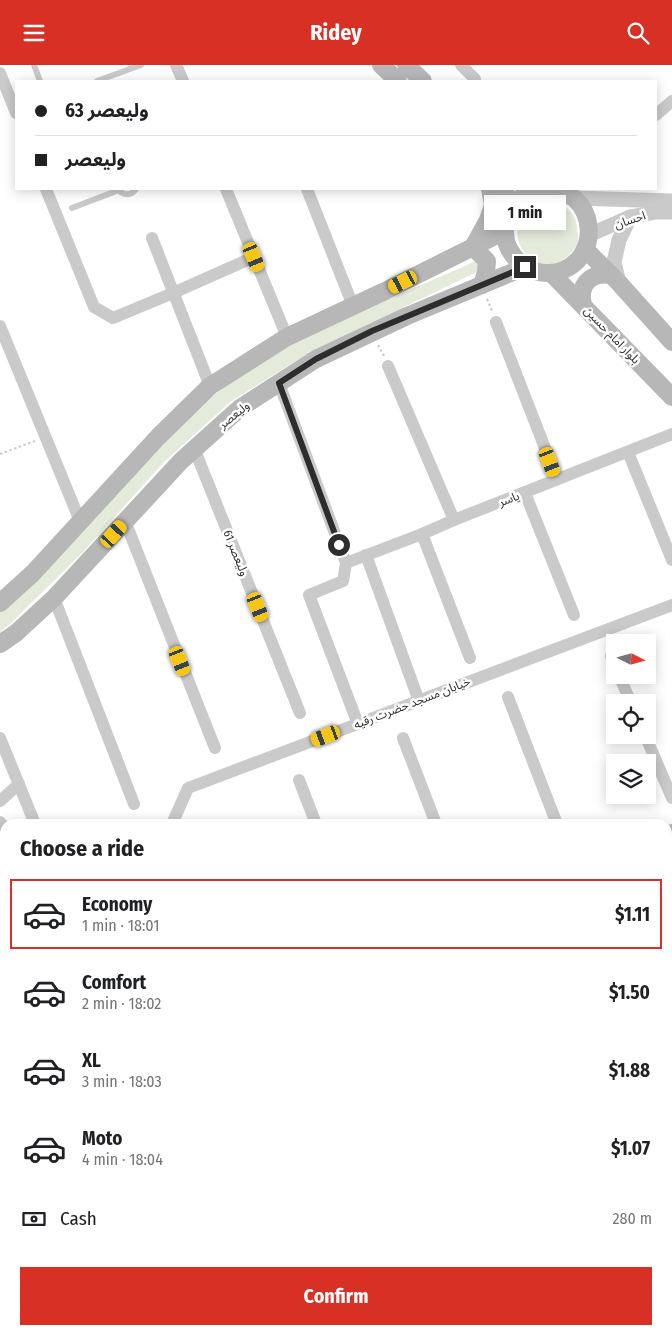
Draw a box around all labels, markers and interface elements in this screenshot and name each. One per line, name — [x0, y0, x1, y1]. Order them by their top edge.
icon: menu — [20, 19, 48, 47]
text: Ridey — [310, 19, 362, 46]
icon: search — [624, 19, 652, 47]
text: ولیعصر 63 — [65, 99, 149, 122]
text: ولیعصر — [65, 148, 126, 171]
callout: 1 min — [484, 195, 566, 229]
text: 1 min — [508, 203, 542, 222]
street label: احسان — [613, 208, 647, 232]
car — [241, 240, 266, 274]
route end — [514, 256, 536, 278]
car — [386, 269, 419, 295]
street label: بلوار امام حسین — [580, 303, 643, 368]
street label: ولیعصر — [215, 398, 252, 432]
car — [537, 445, 562, 479]
street label: یاسر — [496, 489, 522, 510]
car — [98, 518, 129, 550]
street label: ولیعصر 61 — [220, 528, 252, 578]
route start — [328, 534, 350, 556]
car — [245, 590, 270, 624]
north arrow — [606, 634, 656, 684]
map controls — [606, 634, 656, 804]
car — [167, 644, 192, 678]
street label: خیابان مسجد حضرت رقیه — [352, 674, 472, 732]
button: locate — [606, 694, 656, 744]
car — [309, 724, 342, 748]
button: layers — [606, 754, 656, 804]
text: Choose a ride — [20, 835, 144, 862]
icon: car — [22, 892, 67, 937]
text: Economy — [82, 893, 152, 916]
text: $1.11 — [615, 903, 650, 926]
text: 1 min · 18:01 — [82, 916, 160, 935]
icon: car — [22, 970, 67, 1015]
text: Comfort — [82, 971, 146, 994]
text: $1.50 — [609, 981, 650, 1004]
text: 2 min · 18:02 — [82, 994, 161, 1013]
icon: car — [22, 1048, 67, 1093]
text: XL — [82, 1049, 101, 1072]
text: $1.88 — [609, 1059, 650, 1082]
text: 3 min · 18:03 — [82, 1072, 162, 1091]
icon: car — [22, 1126, 67, 1171]
text: Moto — [82, 1127, 122, 1150]
text: $1.07 — [611, 1137, 650, 1160]
text: 4 min · 18:04 — [82, 1150, 163, 1169]
icon: cash — [20, 1205, 48, 1233]
text: Cash — [60, 1207, 97, 1230]
text: 280 m — [613, 1209, 652, 1228]
button: Confirm — [20, 1267, 652, 1325]

